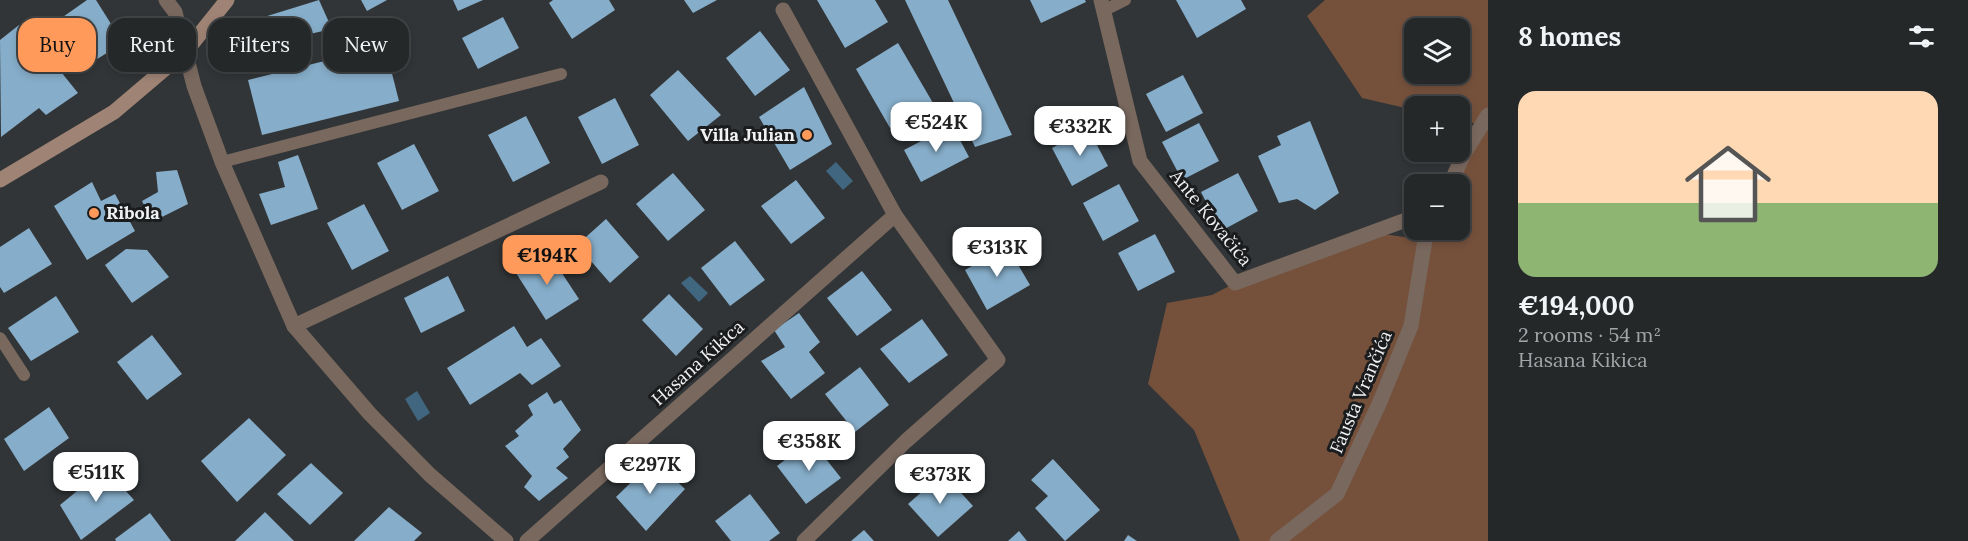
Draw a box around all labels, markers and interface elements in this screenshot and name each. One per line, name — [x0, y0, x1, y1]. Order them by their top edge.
chip: Buy — [18, 18, 96, 72]
chip: Rent — [108, 18, 196, 72]
chip: Filters — [208, 18, 311, 72]
chip: New — [323, 18, 409, 72]
map controls — [1404, 18, 1470, 240]
button: layers — [1404, 18, 1470, 84]
text: 8 homes — [1518, 20, 1621, 53]
icon: filters — [1905, 20, 1938, 53]
button: + — [1404, 96, 1470, 162]
pin: €524K — [894, 102, 978, 153]
pin: €332K — [1038, 106, 1122, 157]
text: €524K — [905, 109, 967, 134]
text: €332K — [1048, 113, 1112, 138]
place label: Villa Julian — [700, 123, 796, 146]
marker: Villa Julian — [800, 128, 814, 142]
icon: home — [1674, 130, 1782, 238]
street label: Ante Kovačića — [1165, 164, 1257, 271]
button: − — [1404, 174, 1470, 240]
place label: Ribola — [106, 201, 160, 224]
marker: Ribola — [87, 206, 101, 220]
pin: €313K — [955, 227, 1039, 278]
text: €313K — [967, 234, 1027, 259]
pin: €194K — [505, 235, 589, 286]
text: €194K — [517, 242, 578, 267]
text: €194,000 — [1518, 289, 1635, 322]
street label: Hasana Kikica — [647, 315, 749, 410]
text: 2 rooms · 54 m² — [1518, 322, 1661, 347]
street label: Fausta Vrančića — [1324, 327, 1397, 457]
text: Hasana Kikica — [1518, 347, 1648, 372]
pin: €358K — [767, 421, 851, 472]
text: €358K — [777, 428, 841, 453]
pin: €297K — [608, 444, 692, 495]
text: €297K — [619, 451, 681, 476]
pin: €511K — [54, 452, 138, 503]
pin: €373K — [898, 454, 982, 505]
text: €511K — [67, 459, 125, 484]
text: €373K — [909, 461, 971, 486]

